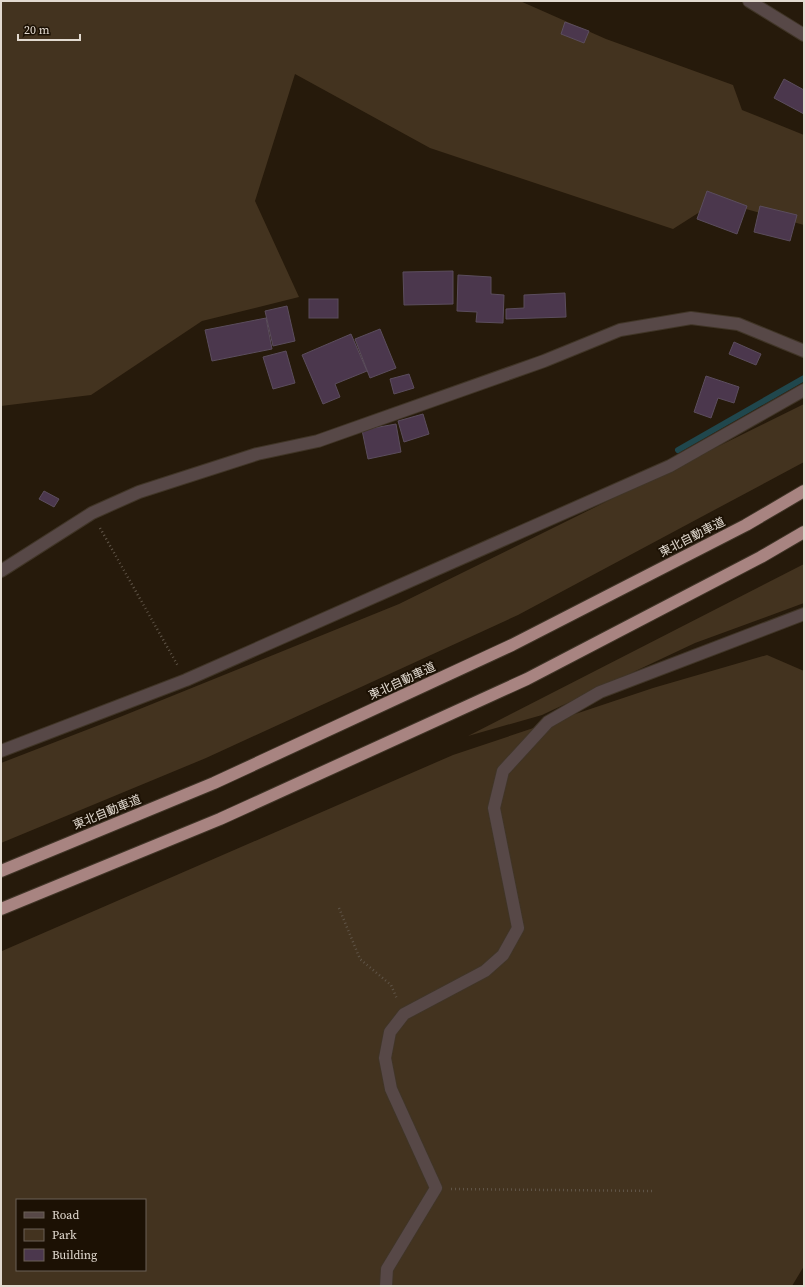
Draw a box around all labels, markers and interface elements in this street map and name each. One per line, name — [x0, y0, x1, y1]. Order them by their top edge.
scale bar — [18, 16, 80, 42]
text: 20 m — [24, 22, 50, 38]
street label: 東北自動車道 — [656, 514, 728, 560]
street label: 東北自動車道 — [366, 659, 438, 703]
street label: 東北自動車道 — [71, 791, 143, 833]
legend — [16, 1199, 146, 1271]
text: Road — [52, 1207, 79, 1223]
text: Park — [52, 1227, 77, 1243]
text: Building — [52, 1247, 97, 1263]

